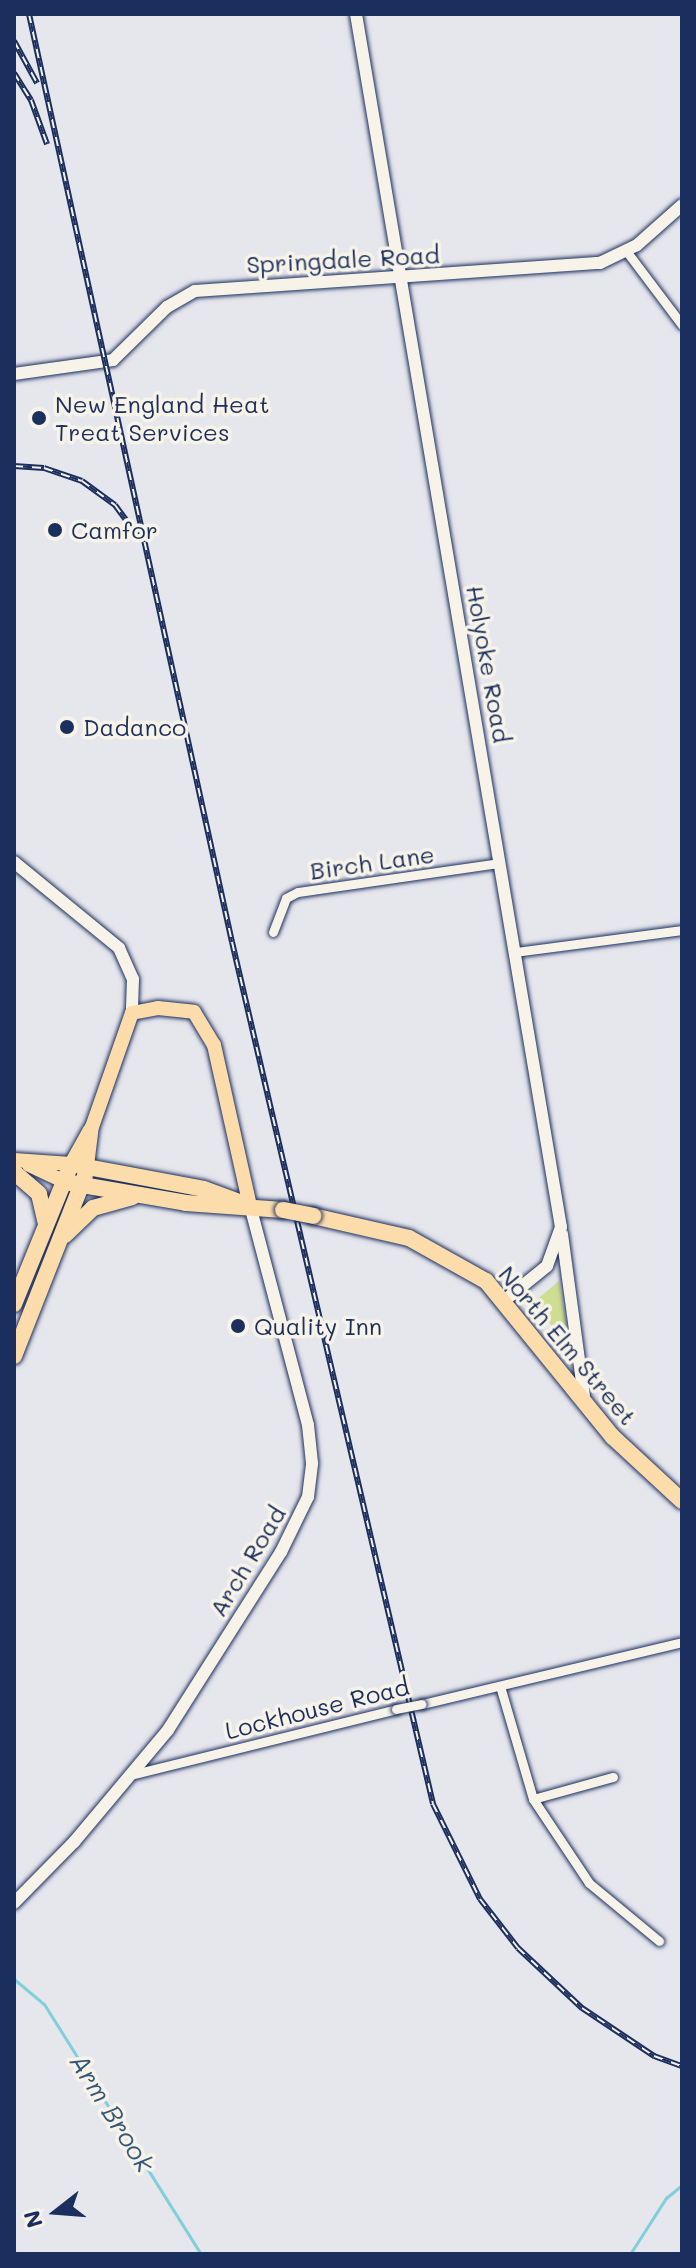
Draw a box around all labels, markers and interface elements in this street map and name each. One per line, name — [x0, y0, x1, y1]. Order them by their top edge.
street label: Springdale Road — [246, 240, 440, 278]
place label: New England Heat Treat Services — [55, 390, 269, 446]
marker: New England Heat Treat Services — [30, 409, 48, 427]
place label: Camfor — [71, 516, 158, 544]
marker: Camfor — [46, 521, 64, 539]
street label: Holyoke Road — [461, 583, 517, 745]
place label: Dadanco — [83, 713, 186, 741]
marker: Dadanco — [58, 718, 76, 736]
street label: Birch Lane — [308, 839, 436, 885]
street label: North Elm Street — [493, 1260, 643, 1430]
place label: Quality Inn — [254, 1312, 382, 1340]
marker: Quality Inn — [229, 1317, 247, 1335]
street label: Arch Road — [203, 1501, 291, 1621]
street label: Lockhouse Road — [222, 1671, 412, 1745]
water label: Arm Brook — [63, 2048, 161, 2178]
north arrow — [16, 2172, 96, 2252]
text: N — [16, 2207, 49, 2231]

